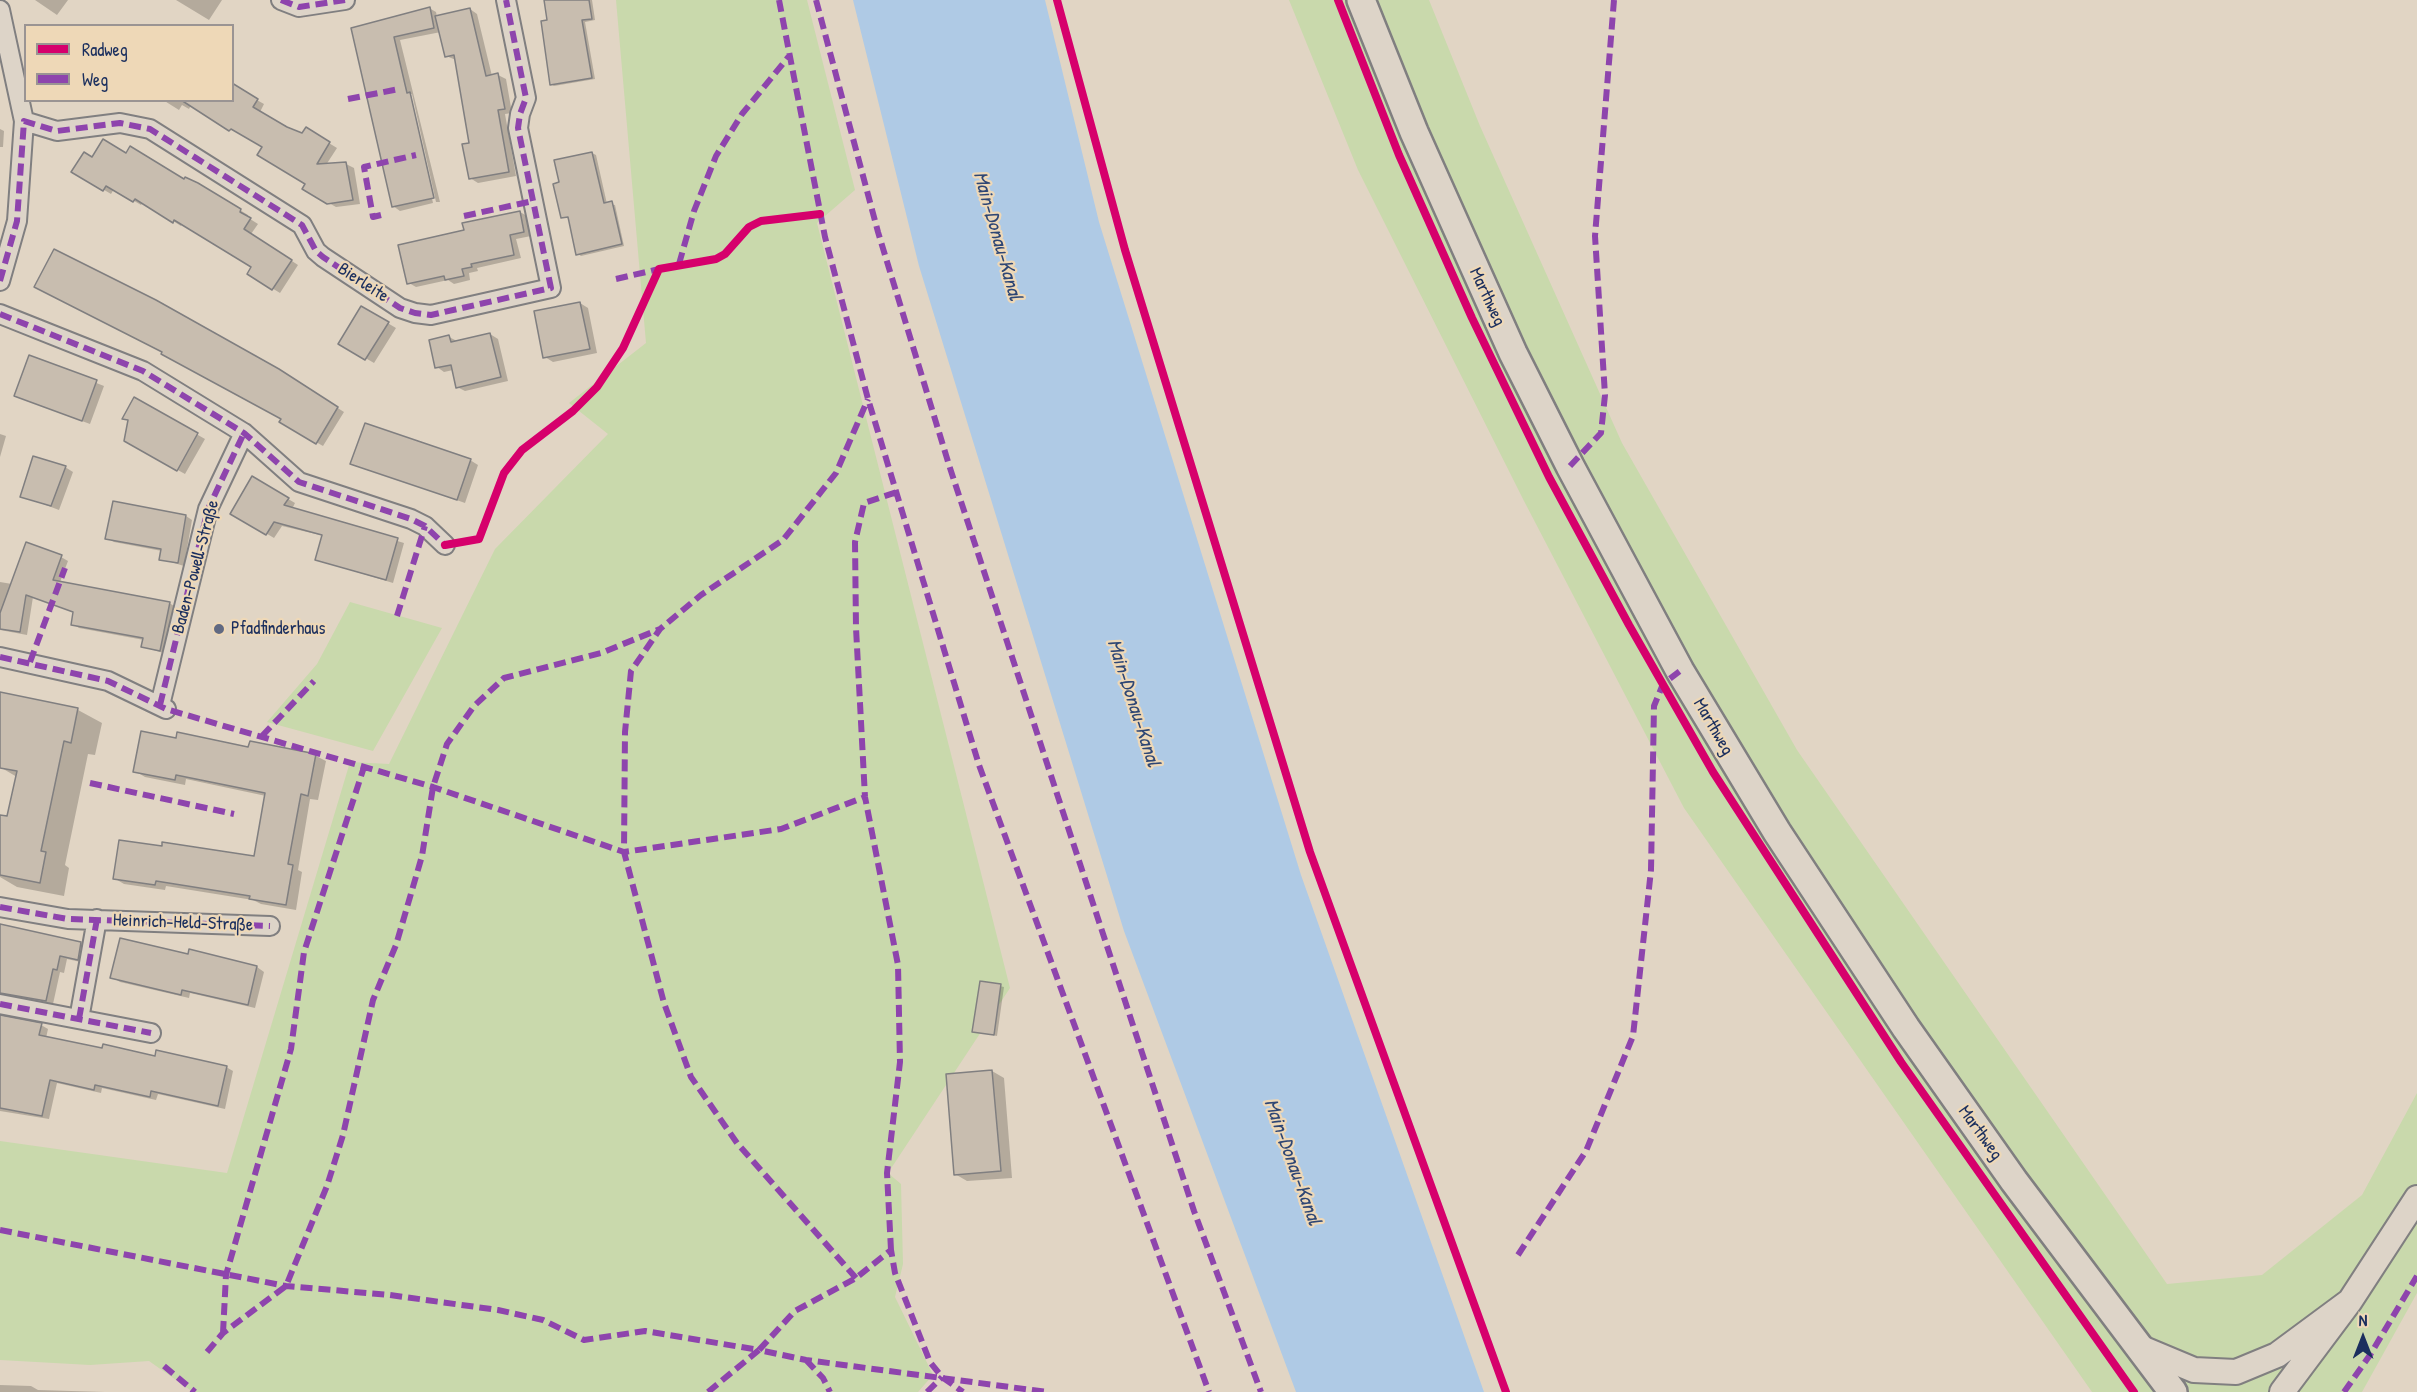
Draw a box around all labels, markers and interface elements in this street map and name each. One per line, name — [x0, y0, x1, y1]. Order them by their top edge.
legend — [24, 24, 234, 102]
text: Radweg — [82, 37, 128, 62]
text: Weg — [82, 67, 108, 92]
water label: Main-Donau-Kanal — [967, 169, 1027, 303]
street label: Bierleite — [333, 259, 393, 307]
street label: Marthweg — [1464, 264, 1510, 330]
street label: Baden-Powell-Straße — [168, 498, 224, 636]
place label: Pfadfinderhaus — [231, 618, 325, 640]
marker: Pfadfinderhaus — [212, 622, 226, 636]
water label: Main-Donau-Kanal — [1101, 636, 1165, 770]
street label: Marthweg — [1688, 695, 1738, 759]
street label: Heinrich-Held-Straße — [113, 910, 253, 936]
water label: Main-Donau-Kanal — [1258, 1096, 1326, 1228]
street label: Marthweg — [1953, 1102, 2007, 1164]
north arrow — [2333, 1308, 2393, 1368]
text: N — [2359, 1309, 2367, 1331]

